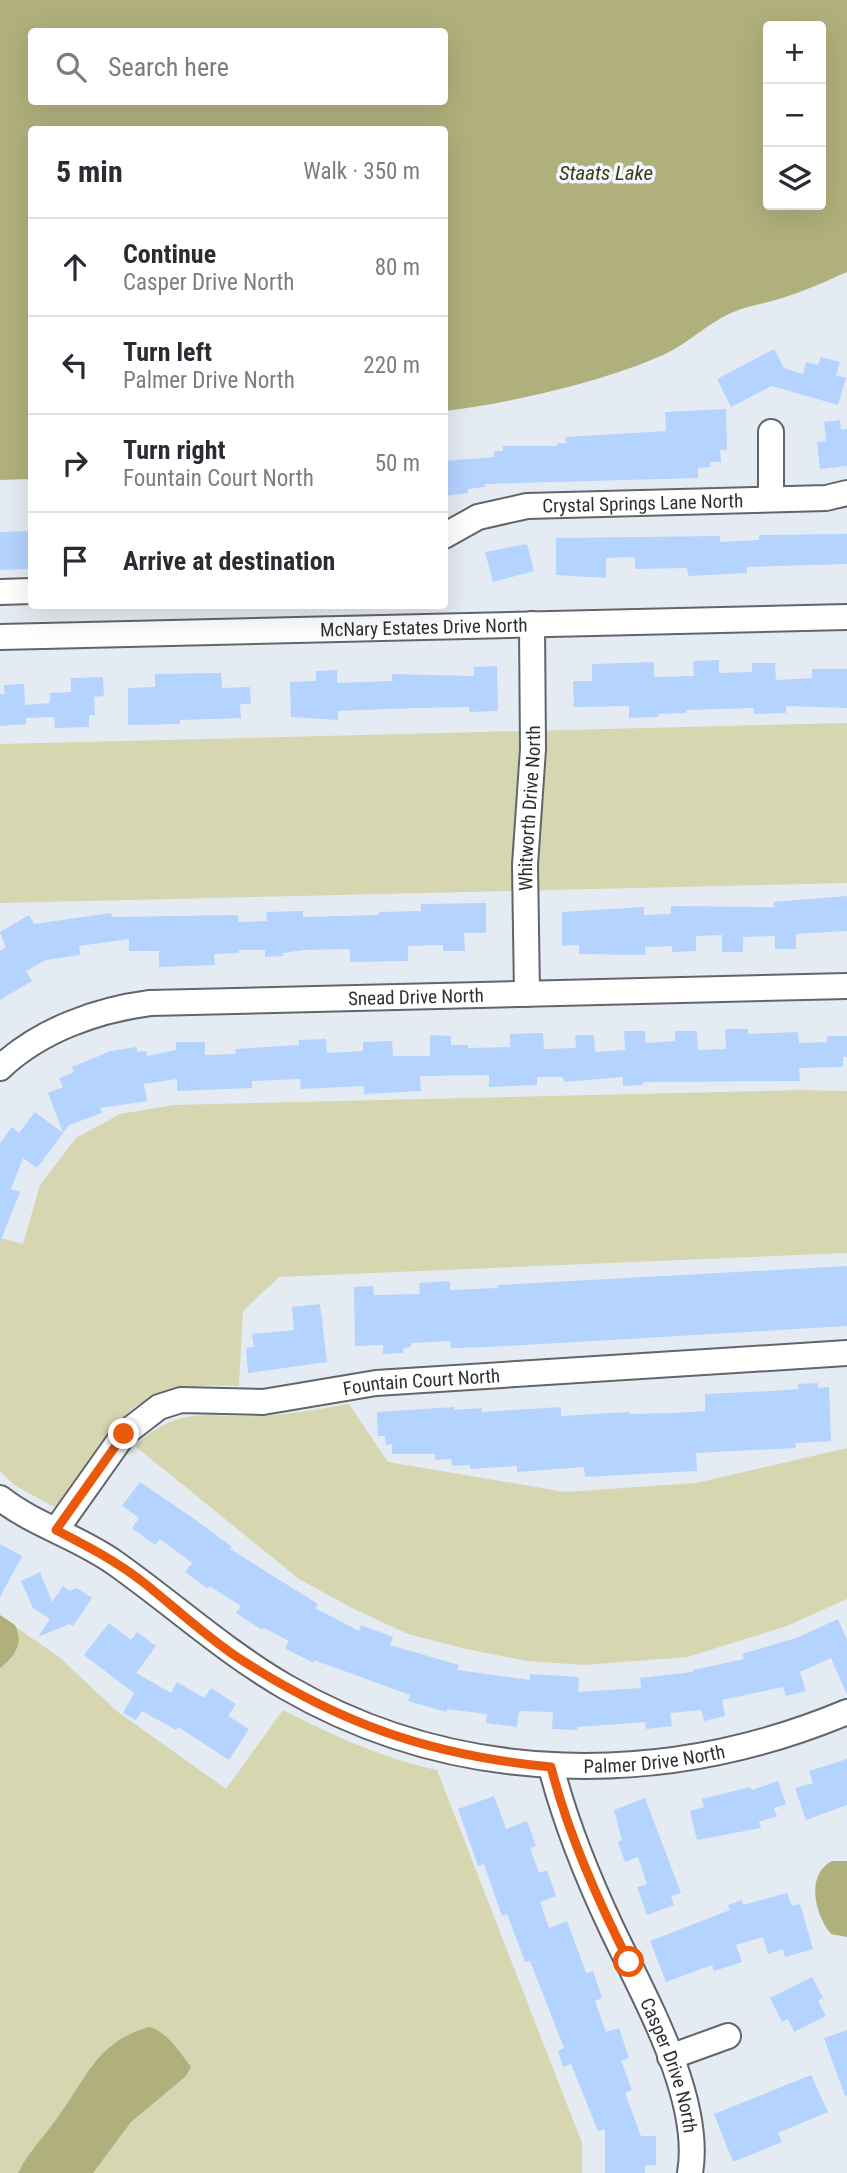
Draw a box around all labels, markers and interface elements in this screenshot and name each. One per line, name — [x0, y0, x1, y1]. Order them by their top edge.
map controls — [763, 21, 826, 210]
button: + — [763, 21, 826, 84]
search box — [28, 28, 448, 105]
icon: search — [52, 48, 90, 86]
text: Search here — [108, 52, 229, 82]
button: − — [763, 84, 826, 147]
button: layers — [763, 147, 826, 210]
text: 5 min — [56, 154, 123, 189]
text: Walk · 350 m — [303, 158, 420, 185]
water label: Staats Lake — [559, 161, 653, 185]
text: Continue — [123, 239, 216, 269]
icon: ahead — [56, 248, 94, 286]
text: 80 m — [375, 254, 420, 281]
text: Casper Drive North — [123, 269, 294, 296]
text: Turn left — [123, 337, 212, 367]
icon: left — [56, 346, 94, 384]
text: 220 m — [363, 352, 420, 379]
text: Palmer Drive North — [123, 367, 295, 394]
text: Turn right — [123, 435, 225, 465]
icon: right — [56, 444, 94, 482]
text: 50 m — [375, 450, 420, 477]
text: Fountain Court North — [123, 465, 314, 492]
street label: Crystal Springs Lane North — [542, 489, 744, 517]
icon: arrive — [56, 542, 94, 580]
text: Arrive at destination — [123, 546, 335, 576]
street label: McNary Estates Drive North — [320, 613, 528, 641]
street label: Whitworth Drive North — [513, 725, 545, 891]
street label: Snead Drive North — [348, 983, 484, 1010]
street label: Fountain Court North — [341, 1364, 501, 1400]
route end — [108, 1418, 139, 1449]
street label: Palmer Drive North — [583, 1739, 727, 1777]
route start — [613, 1946, 644, 1977]
street label: Casper Drive North — [636, 1994, 702, 2134]

